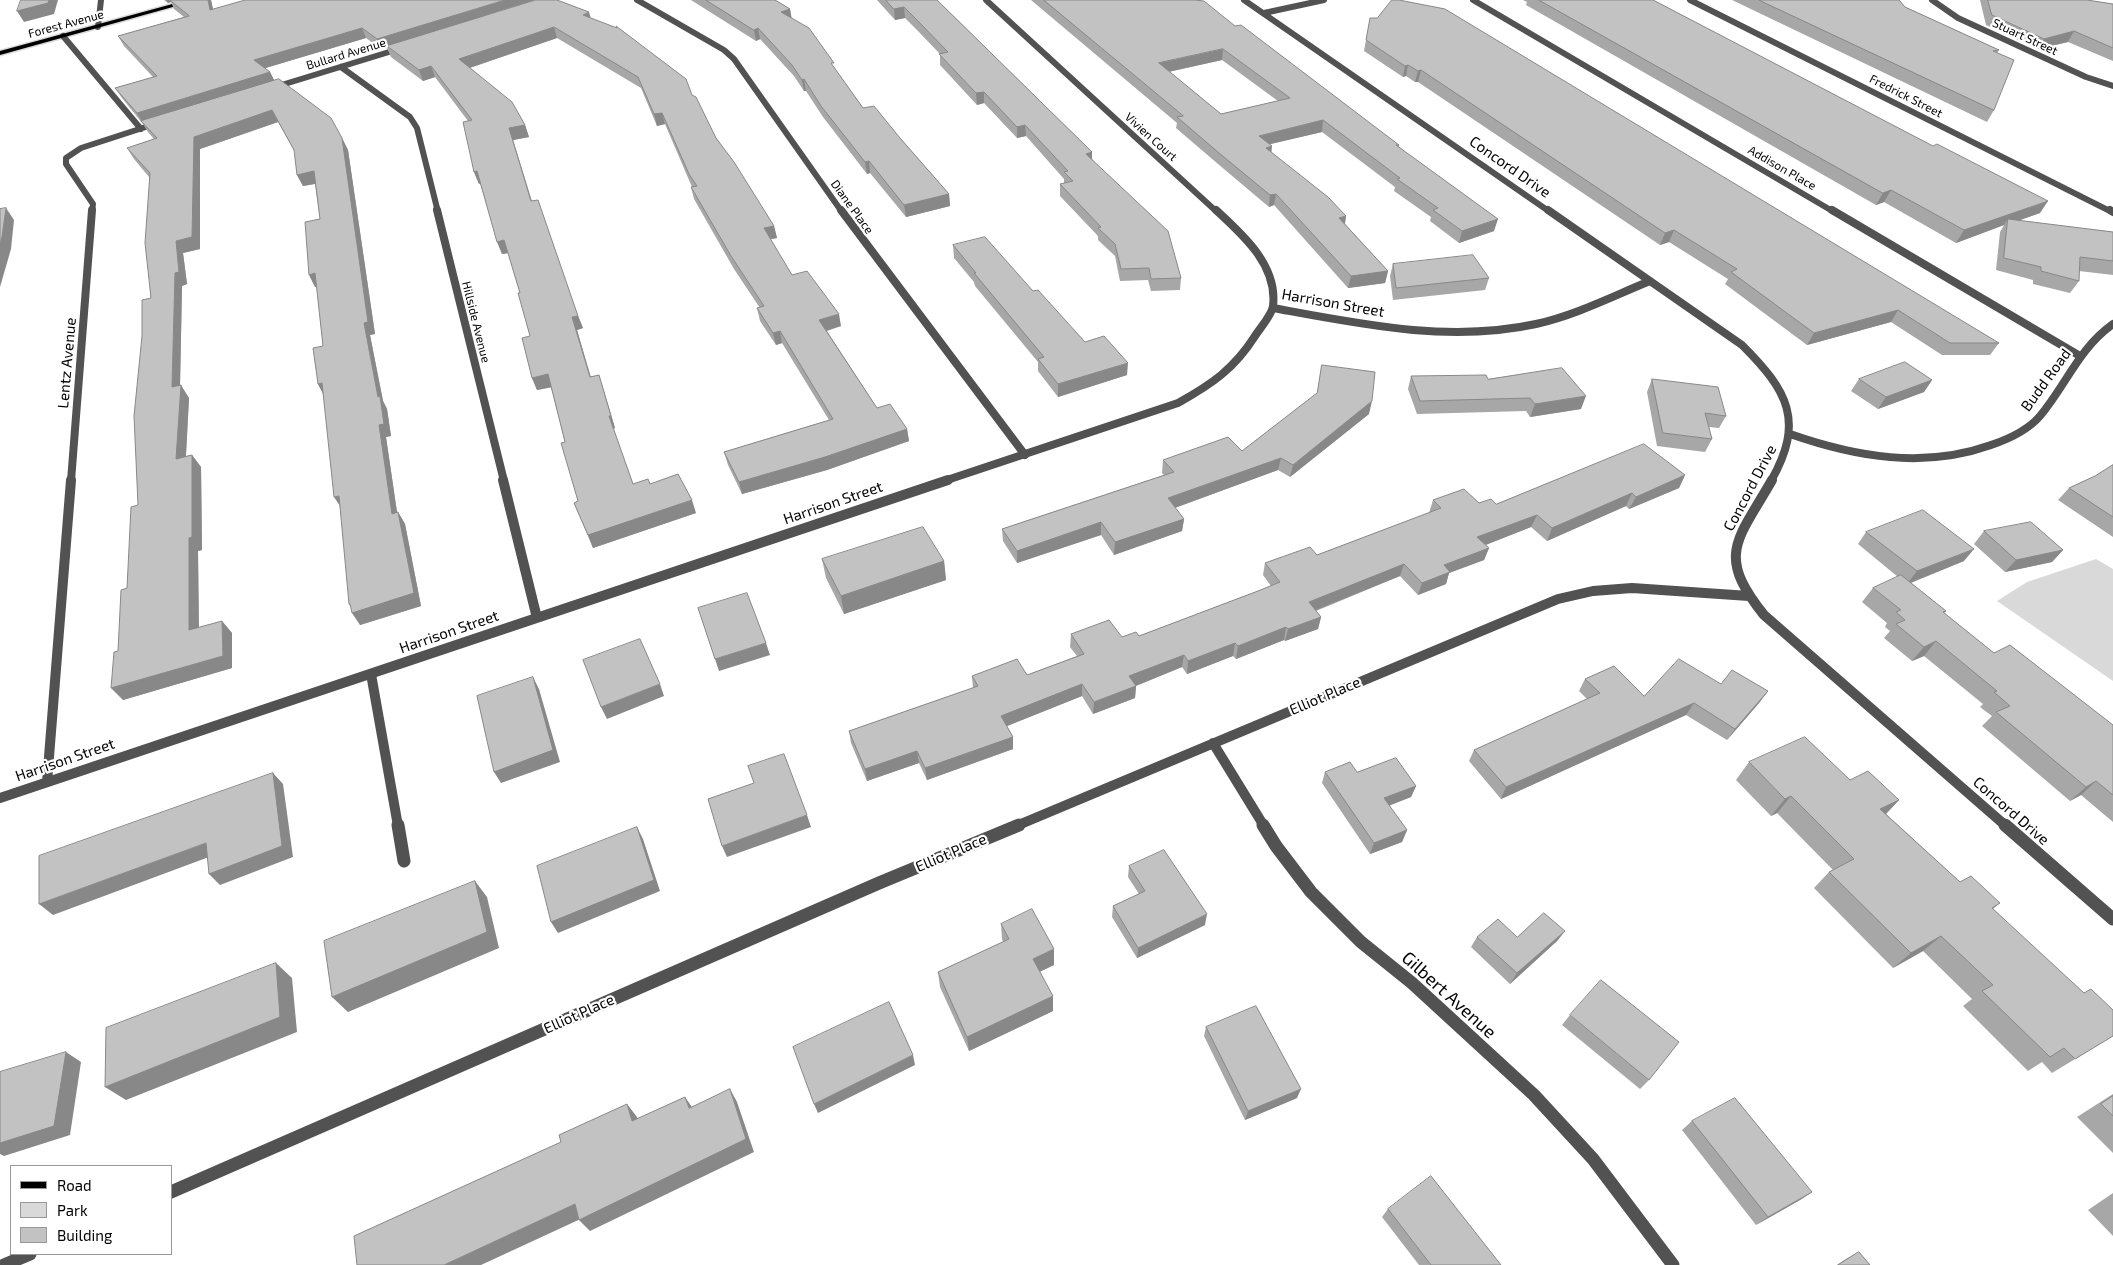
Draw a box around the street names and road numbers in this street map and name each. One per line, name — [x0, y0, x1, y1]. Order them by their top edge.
street label: Forest Avenue — [27, 7, 105, 41]
street label: Stuart Street — [1990, 16, 2060, 58]
street label: Bullard Avenue — [304, 35, 388, 73]
street label: Fredrick Street — [1867, 71, 1945, 121]
street label: Vivien Court — [1122, 110, 1180, 164]
street label: Concord Drive — [1466, 132, 1554, 202]
street label: Addison Place — [1745, 143, 1819, 193]
street label: Diane Place — [828, 177, 876, 237]
street label: Hillside Avenue — [459, 280, 493, 364]
street label: Harrison Street — [1280, 285, 1386, 321]
street label: Lentz Avenue — [54, 317, 80, 409]
street label: Budd Road — [2017, 345, 2075, 415]
street label: Concord Drive — [1720, 442, 1780, 534]
street label: Harrison Street — [781, 478, 885, 528]
street label: Harrison Street — [397, 607, 501, 657]
street label: Elliot Place — [1287, 673, 1363, 719]
street label: Harrison Street — [13, 735, 117, 785]
street label: Concord Drive — [1969, 773, 2053, 849]
street label: Elliot Place — [913, 830, 989, 876]
street label: Gilbert Avenue — [1397, 947, 1501, 1043]
street label: Elliot Place — [541, 990, 617, 1038]

